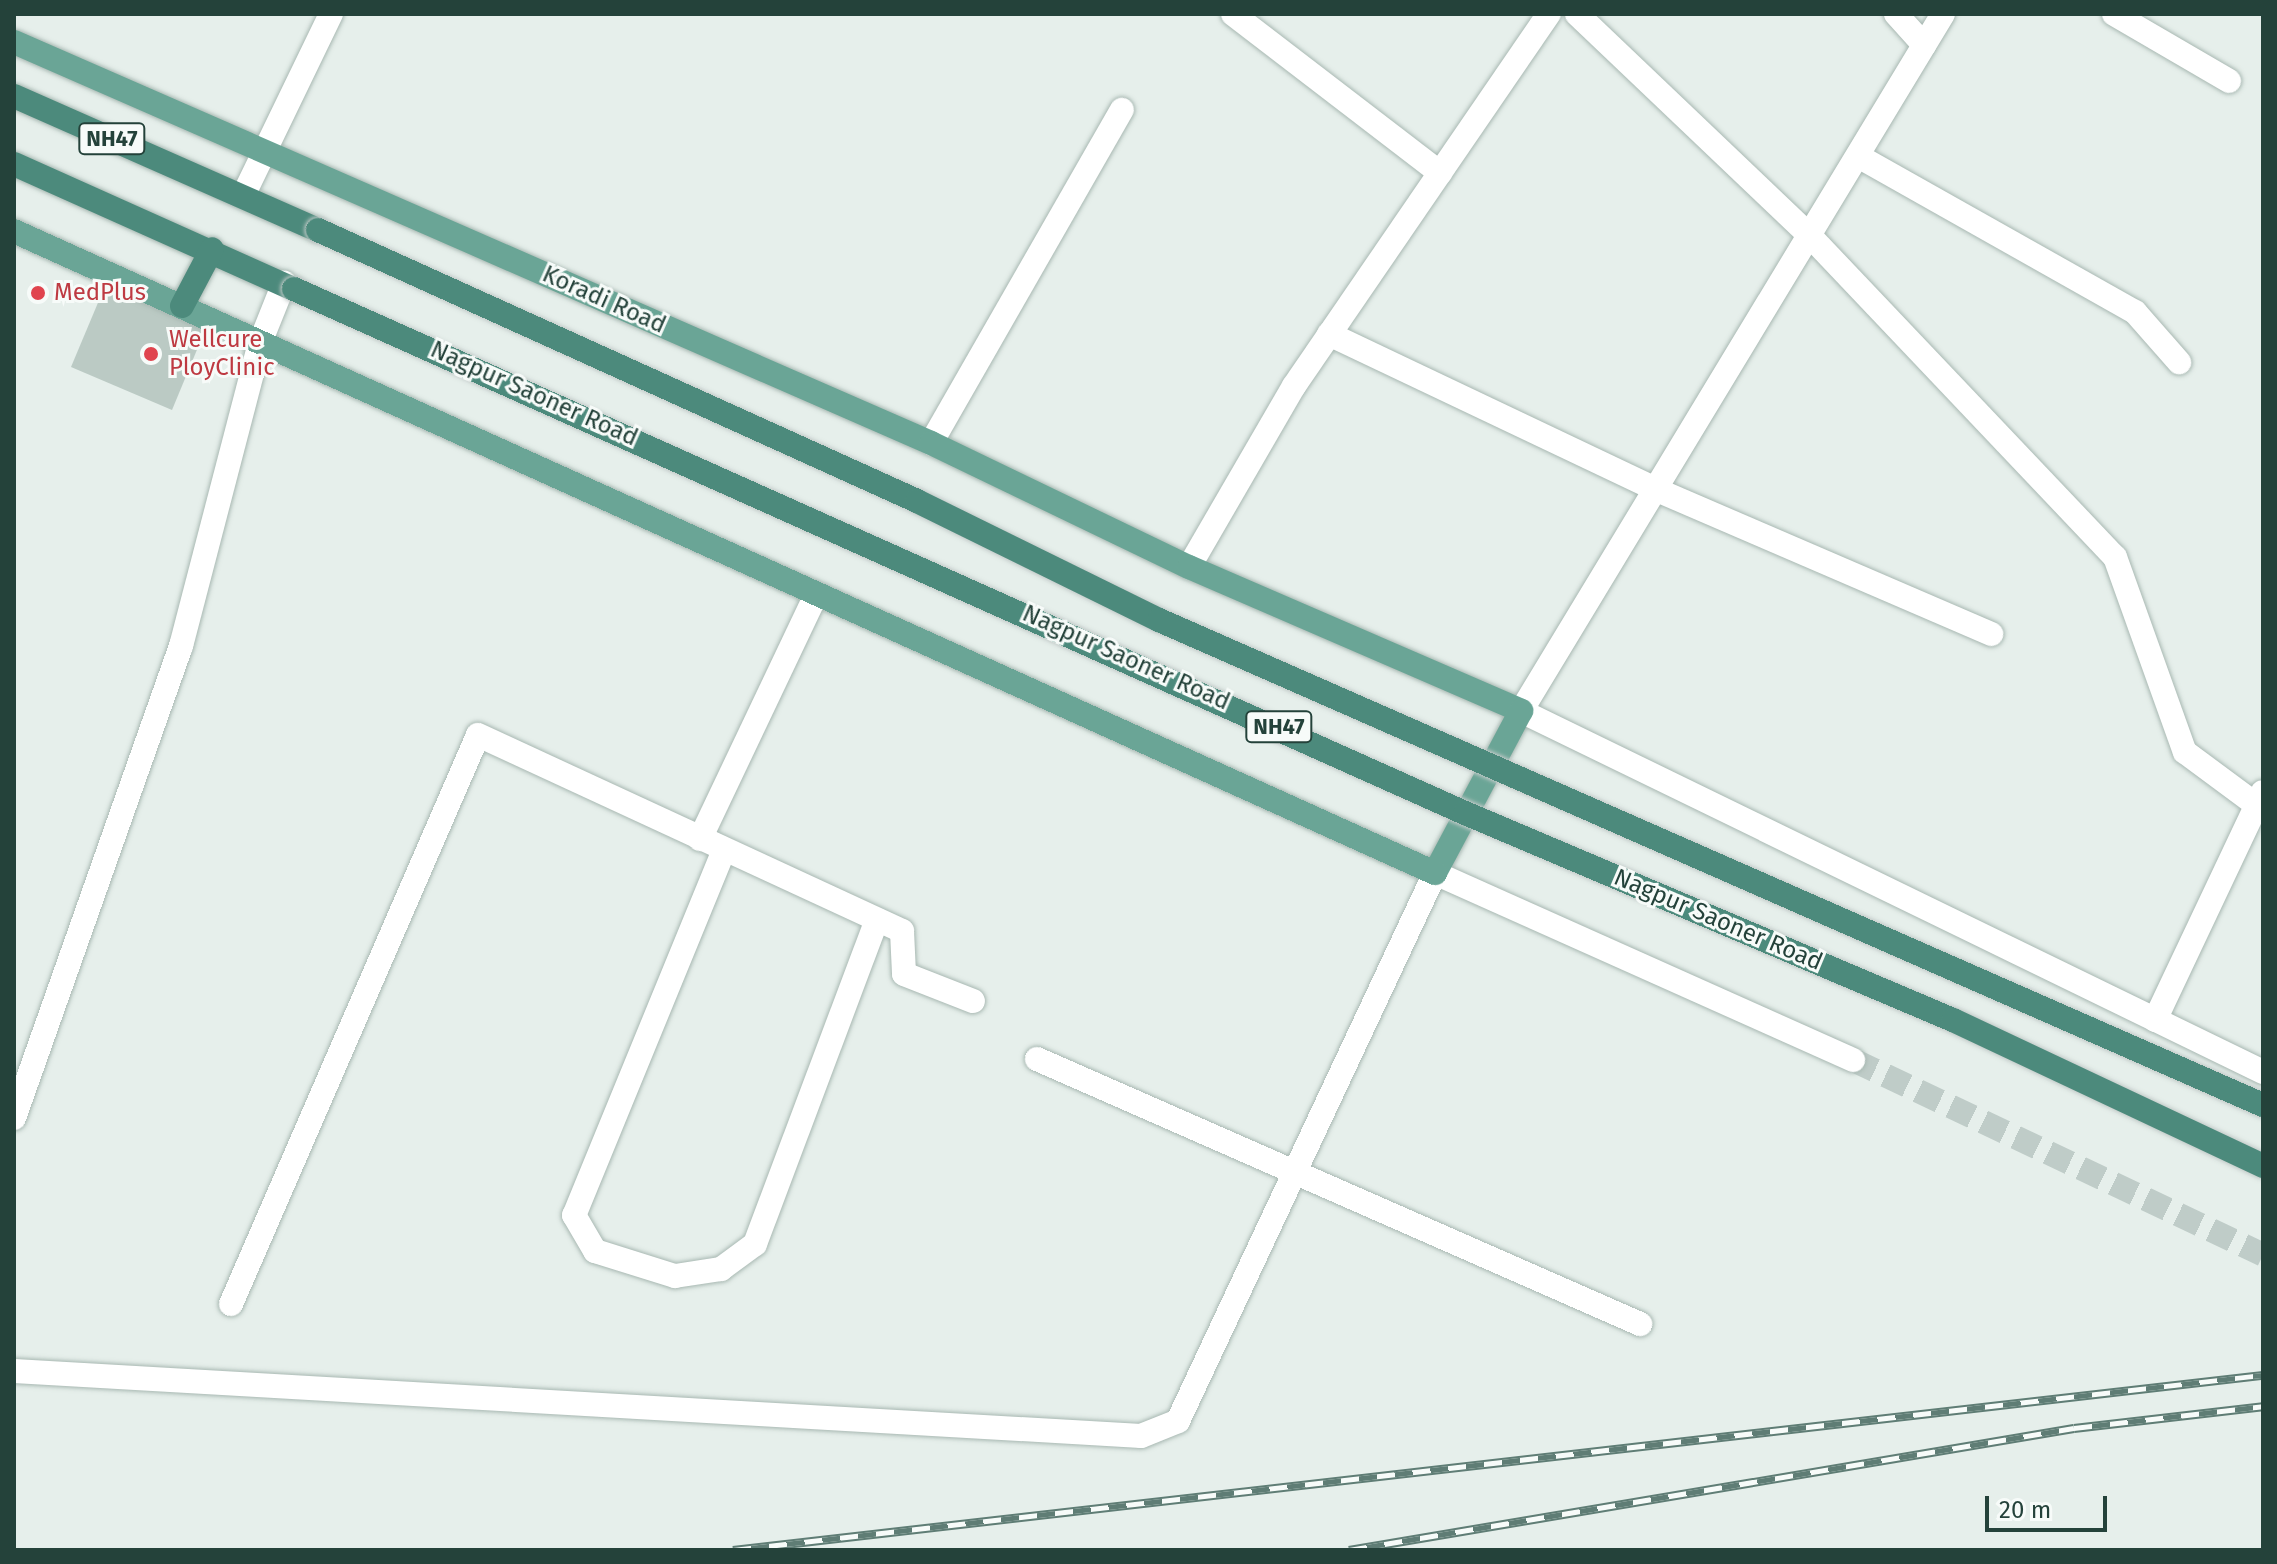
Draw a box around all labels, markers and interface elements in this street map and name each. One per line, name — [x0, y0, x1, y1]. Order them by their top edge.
road number: NH47 — [78, 121, 146, 157]
street label: Koradi Road — [538, 260, 670, 340]
place label: MedPlus — [54, 279, 146, 307]
marker: MedPlus — [29, 284, 47, 302]
place label: Wellcure PloyClinic — [169, 326, 275, 382]
street label: Nagpur Saoner Road — [426, 335, 642, 453]
marker: Wellcure PloyClinic — [140, 343, 162, 365]
street label: Nagpur Saoner Road — [1018, 599, 1234, 717]
road number: NH47 — [1245, 709, 1313, 745]
street label: Nagpur Saoner Road — [1609, 863, 1827, 977]
scale bar — [1989, 1480, 2111, 1530]
text: 20 m — [1999, 1496, 2051, 1524]

